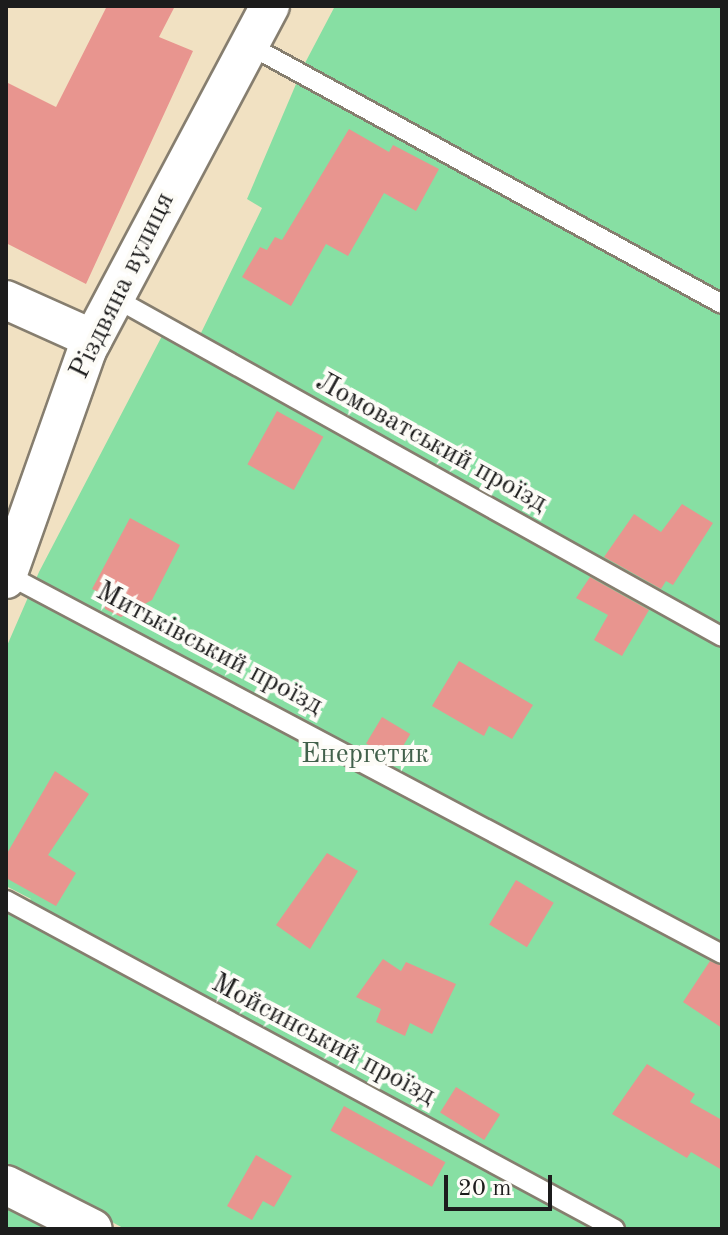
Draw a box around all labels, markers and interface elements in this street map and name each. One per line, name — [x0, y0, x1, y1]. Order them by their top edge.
street label: Різдвяна вулиця — [63, 187, 183, 385]
street label: Ломоватський проїзд — [309, 365, 553, 521]
street label: Митьківський проїзд — [90, 575, 328, 723]
park label: Енергетик — [301, 738, 429, 772]
street label: Мойсинський проїзд — [205, 967, 441, 1113]
scale bar — [448, 1159, 556, 1209]
text: 20 m — [458, 1177, 512, 1201]

